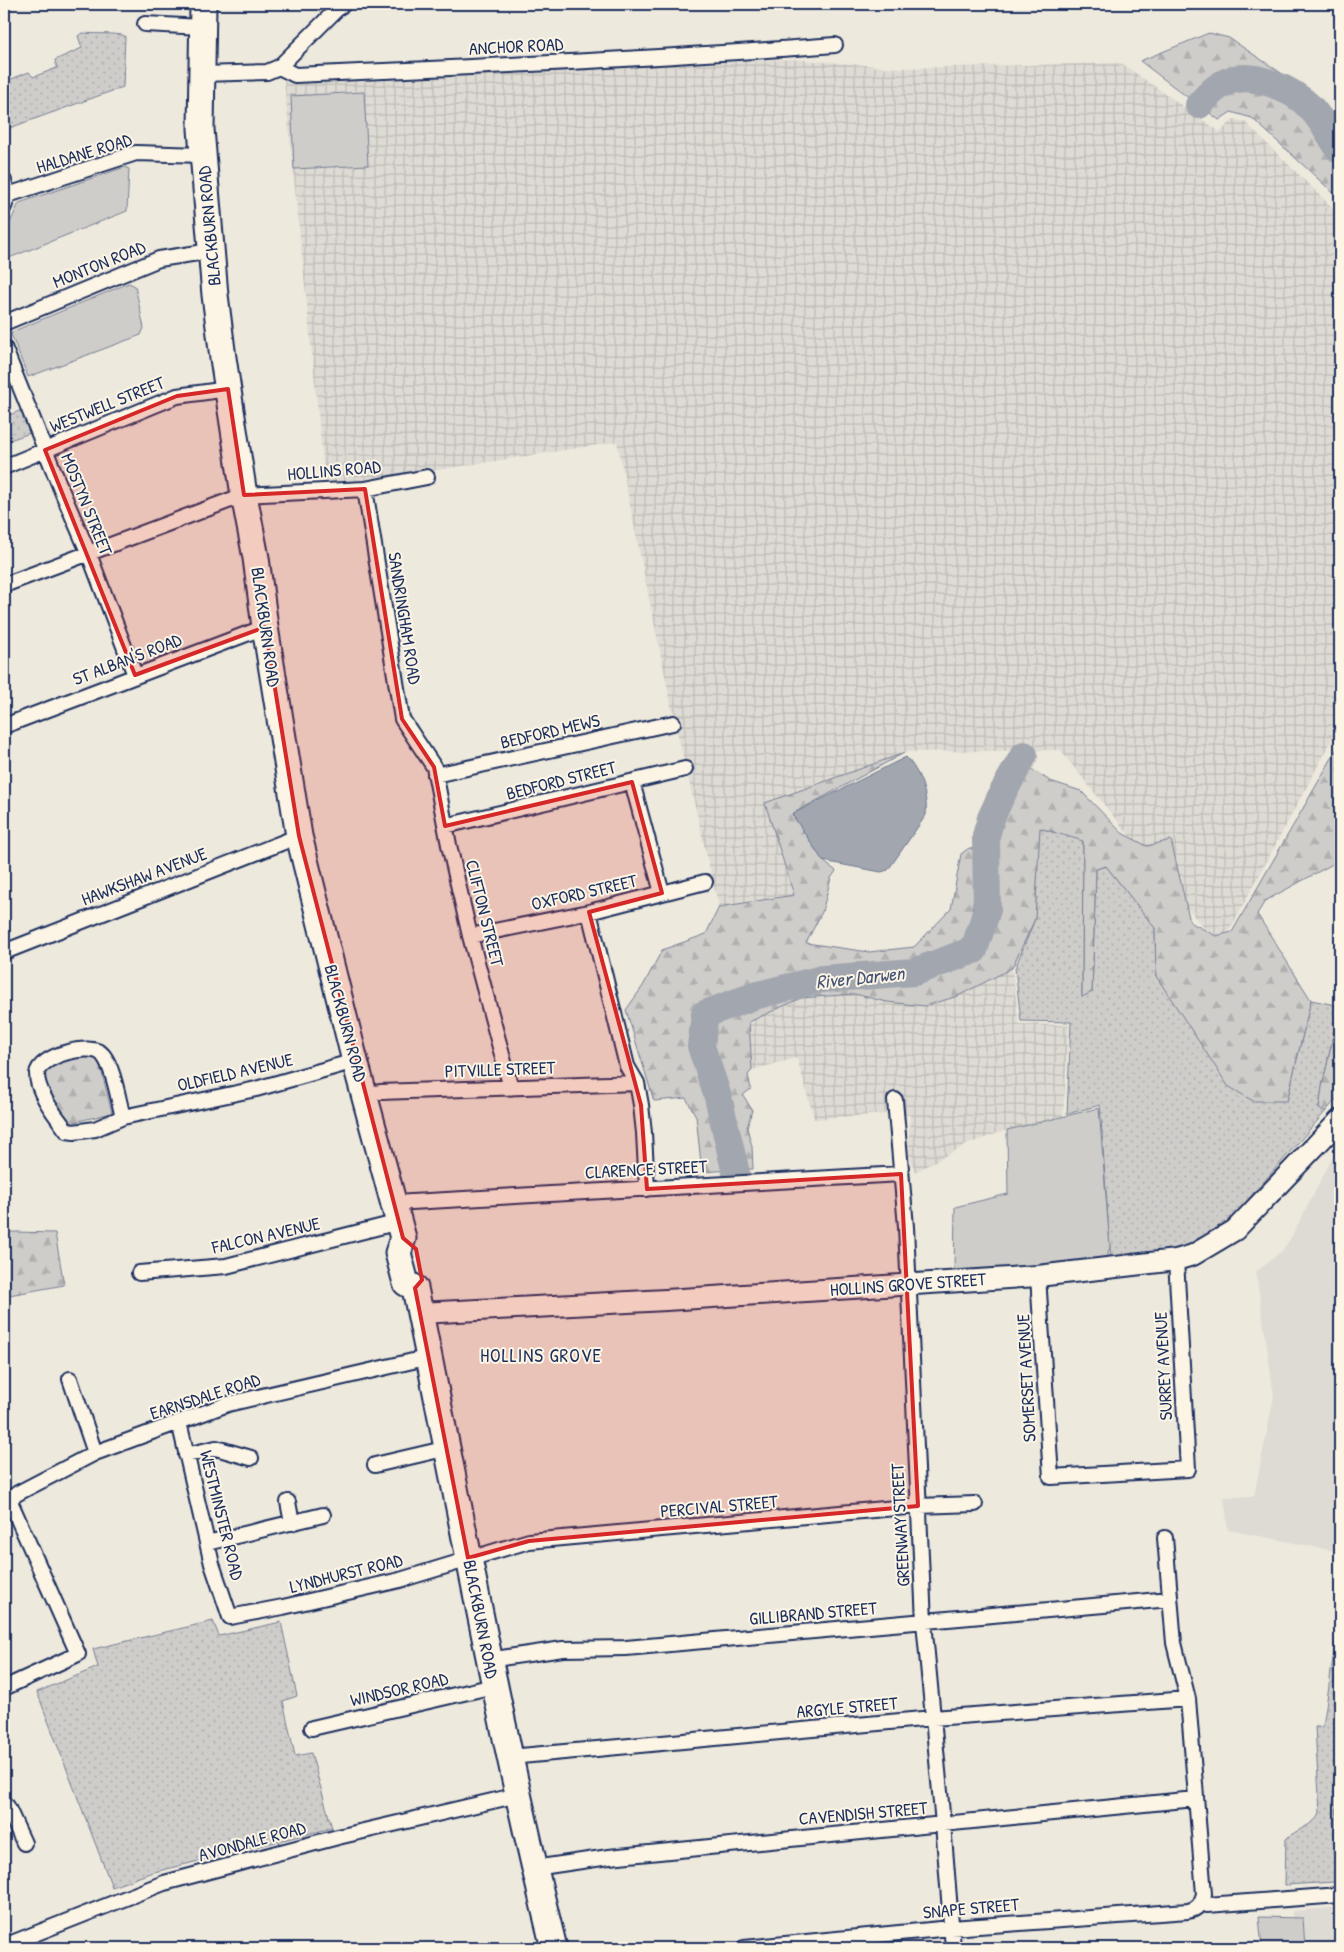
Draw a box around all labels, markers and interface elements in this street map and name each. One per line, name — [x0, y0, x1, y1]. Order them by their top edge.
street label: ANCHOR ROAD — [468, 31, 564, 61]
street label: HALDANE ROAD — [33, 127, 135, 179]
street label: BLACKBURN ROAD — [191, 165, 227, 287]
street label: MONTON ROAD — [49, 234, 150, 294]
street label: WESTWELL STREET — [46, 369, 169, 438]
street label: MOSTYN STREET — [55, 449, 119, 559]
street label: HOLLINS ROAD — [286, 453, 382, 487]
street label: SANDRINGHAM ROAD — [382, 550, 428, 686]
street label: BLACKBURN ROAD — [245, 566, 287, 689]
street label: ST ALBAN'S ROAD — [69, 627, 185, 691]
street label: BEDFORD MEWS — [498, 707, 602, 755]
street label: BEDFORD STREET — [503, 754, 619, 806]
street label: HAWKSHAW AVENUE — [78, 841, 210, 911]
street label: CLIFTON STREET — [460, 857, 510, 969]
street label: OXFORD STREET — [529, 868, 640, 916]
water label: River Darwen — [815, 959, 907, 995]
street label: BLACKBURN ROAD — [318, 962, 374, 1085]
street label: OLDFIELD AVENUE — [175, 1047, 295, 1097]
street label: PITVILLE STREET — [444, 1055, 556, 1083]
street label: CLARENCE STREET — [584, 1153, 708, 1185]
street label: FALCON AVENUE — [209, 1210, 322, 1260]
street label: HOLLINS GROVE STREET — [829, 1266, 987, 1302]
street label: SURREY AVENUE — [1148, 1311, 1178, 1421]
street label: SOMERSET AVENUE — [1010, 1313, 1042, 1443]
district label: HOLLINS GROVE — [480, 1342, 602, 1368]
street label: EARNSDALE ROAD — [147, 1366, 264, 1426]
street label: WESTMINSTER ROAD — [194, 1448, 250, 1583]
street label: GREENWAY STREET — [884, 1462, 916, 1587]
street label: PERCIVAL STREET — [659, 1488, 779, 1524]
street label: LYNDHURST ROAD — [287, 1547, 406, 1599]
street label: BLACKBURN ROAD — [457, 1558, 505, 1681]
street label: GILLIBRAND STREET — [748, 1595, 878, 1631]
street label: WINDSOR ROAD — [348, 1666, 451, 1712]
street label: ARGYLE STREET — [795, 1690, 899, 1724]
street label: CAVENDISH STREET — [798, 1795, 929, 1831]
street label: AVONDALE ROAD — [196, 1815, 309, 1867]
street label: SNAPE STREET — [922, 1891, 1021, 1925]

